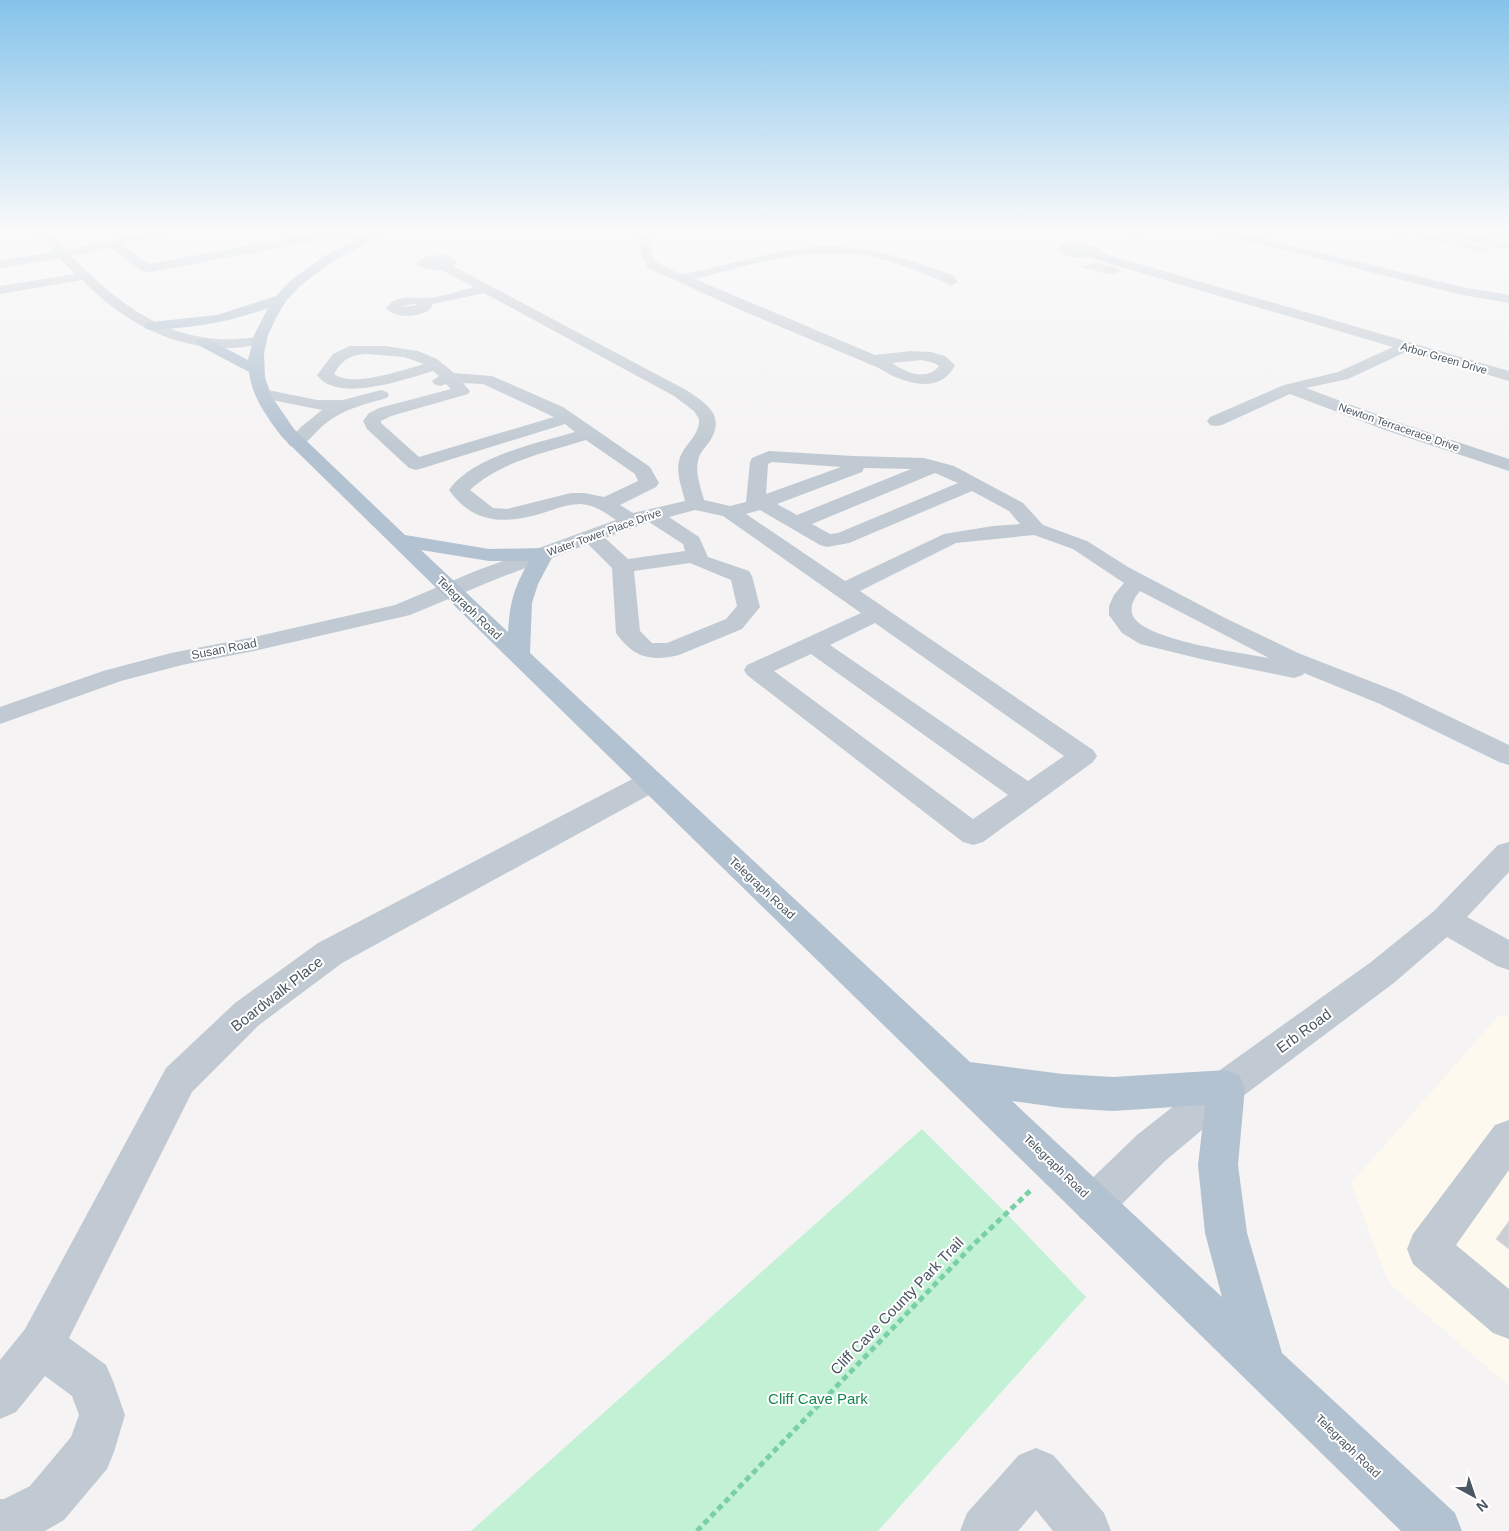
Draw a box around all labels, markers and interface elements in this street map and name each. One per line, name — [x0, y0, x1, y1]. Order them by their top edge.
street label: Arbor Green Drive — [1399, 340, 1489, 376]
street label: Newton Terracerace Drive — [1337, 401, 1461, 453]
street label: Water Tower Place Drive — [545, 506, 663, 558]
street label: Telegraph Road — [434, 574, 504, 642]
street label: Susan Road — [190, 636, 258, 662]
street label: Telegraph Road — [726, 854, 798, 922]
street label: Boardwalk Place — [227, 953, 326, 1035]
street label: Erb Road — [1273, 1005, 1334, 1056]
street label: Telegraph Road — [1021, 1132, 1091, 1200]
street label: Cliff Cave County Park Trail — [827, 1234, 967, 1378]
park label: Cliff Cave Park — [768, 1390, 868, 1407]
street label: Telegraph Road — [1313, 1412, 1383, 1480]
north arrow — [1449, 1471, 1499, 1521]
text: N — [1473, 1497, 1491, 1515]

